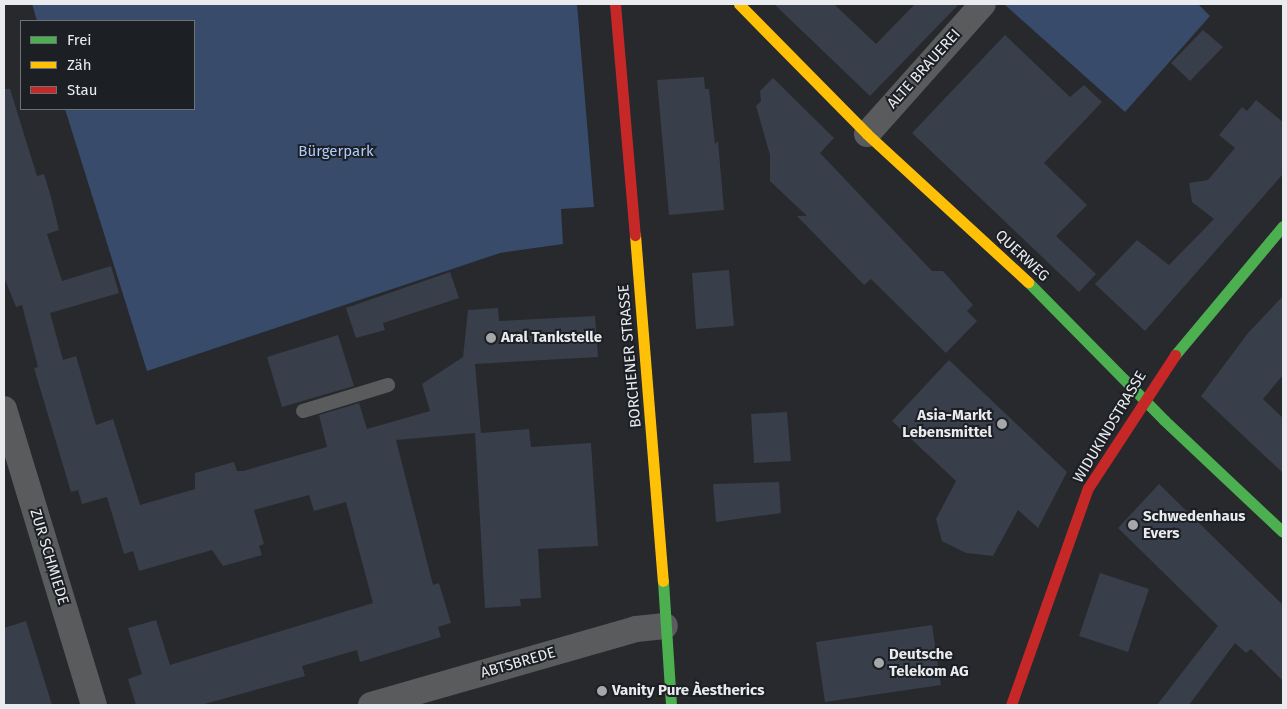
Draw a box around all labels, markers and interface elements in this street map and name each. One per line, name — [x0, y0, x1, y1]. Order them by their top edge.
legend — [20, 20, 195, 110]
street label: ALTE BRAUEREI — [884, 26, 964, 112]
text: Frei — [67, 31, 92, 49]
text: Zäh — [67, 56, 92, 74]
text: Stau — [67, 81, 97, 99]
park label: Bürgerpark — [298, 143, 374, 161]
street label: QUERWEG — [991, 227, 1053, 285]
street label: BORCHENER STRASSE — [615, 284, 645, 428]
place label: Aral Tankstelle — [501, 329, 602, 347]
marker: Aral Tankstelle — [485, 332, 497, 344]
street label: WIDUKINDSTRASSE — [1070, 368, 1150, 486]
place label: Asia-Markt Lebensmittel — [902, 406, 992, 441]
marker: Asia-Markt Lebensmittel — [996, 418, 1008, 430]
street label: ZUR SCHMIEDE — [26, 507, 72, 607]
place label: Schwedenhaus Evers — [1143, 507, 1246, 542]
marker: Schwedenhaus Evers — [1127, 519, 1139, 531]
street label: ABTSBREDE — [479, 644, 557, 682]
place label: Deutsche Telekom AG — [889, 645, 969, 680]
marker: Deutsche Telekom AG — [873, 657, 885, 669]
place label: Vanity Pure Àestherics — [612, 682, 764, 700]
marker: Vanity Pure Àestherics — [596, 685, 608, 697]

